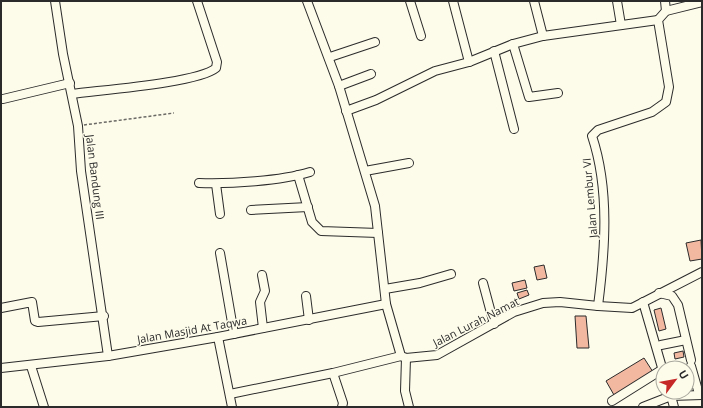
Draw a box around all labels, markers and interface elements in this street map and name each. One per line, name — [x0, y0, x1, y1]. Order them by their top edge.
street label: Jalan Bandung III — [83, 132, 108, 220]
street label: Jalan Lembur VI — [579, 157, 601, 240]
street label: Jalan Lurah Namat — [429, 293, 522, 350]
street label: Jalan Masjid At Taqwa — [135, 312, 248, 347]
north arrow — [655, 360, 695, 400]
text: U — [675, 367, 692, 382]

